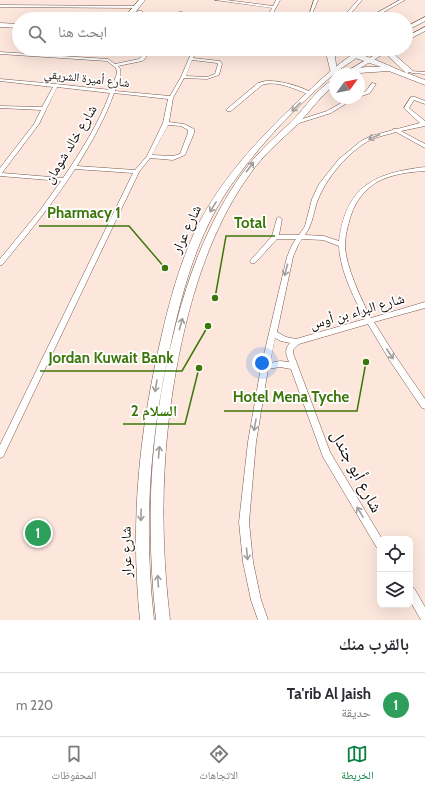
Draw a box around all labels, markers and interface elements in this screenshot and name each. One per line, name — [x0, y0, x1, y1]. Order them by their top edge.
search box — [12, 12, 413, 56]
icon: search — [26, 23, 48, 45]
text: ابحث هنا — [58, 23, 107, 41]
street label: شارع أميرة الشريقي — [43, 66, 131, 93]
north arrow — [329, 68, 365, 104]
street label: شارع خالد شومان — [39, 101, 101, 187]
one-way arrow — [291, 102, 301, 112]
one-way arrow — [368, 133, 380, 141]
one-way arrow — [246, 162, 254, 173]
callout: Pharmacy 1 — [39, 199, 129, 226]
one-way arrow — [209, 201, 217, 213]
street label: شارع عرار — [167, 202, 206, 257]
text: Pharmacy 1 — [47, 204, 121, 222]
callout: Total — [226, 209, 275, 236]
text: Total — [234, 214, 266, 232]
one-way arrow — [281, 263, 289, 276]
street label: شارع البراء بن أوس — [308, 289, 407, 334]
one-way arrow — [178, 317, 185, 330]
callout: Jordan Kuwait Bank — [40, 344, 182, 371]
one-way arrow — [386, 348, 394, 359]
text: Jordan Kuwait Bank — [47, 349, 174, 367]
your location — [252, 353, 272, 373]
one-way arrow — [151, 380, 159, 393]
callout: Hotel Mena Tyche — [224, 384, 357, 411]
text: Hotel Mena Tyche — [233, 388, 349, 406]
callout: السلام 2 — [123, 397, 185, 424]
text: السلام 2 — [131, 402, 177, 421]
one-way arrow — [251, 418, 259, 431]
street label: شارع أبو جندل — [325, 426, 387, 517]
one-way arrow — [155, 446, 162, 459]
one-way arrow — [355, 506, 363, 518]
one-way arrow — [137, 508, 145, 521]
pin: 1 — [25, 518, 51, 548]
street label: شارع عرار — [117, 526, 136, 579]
map controls — [377, 536, 413, 608]
button: locate — [377, 536, 413, 572]
one-way arrow — [243, 547, 251, 560]
button: layers — [377, 572, 413, 608]
one-way arrow — [155, 575, 162, 588]
text: بالقرب منك — [339, 634, 409, 654]
text: Ta'rib Al Jaish — [287, 685, 371, 703]
text: 220 m — [16, 697, 53, 713]
text: 1 — [394, 697, 398, 713]
text: حديقة — [341, 704, 371, 720]
tab: المحفوظات — [51, 743, 96, 786]
tab: الاتجاهات — [199, 743, 238, 786]
tab: الخريطة — [341, 743, 374, 786]

